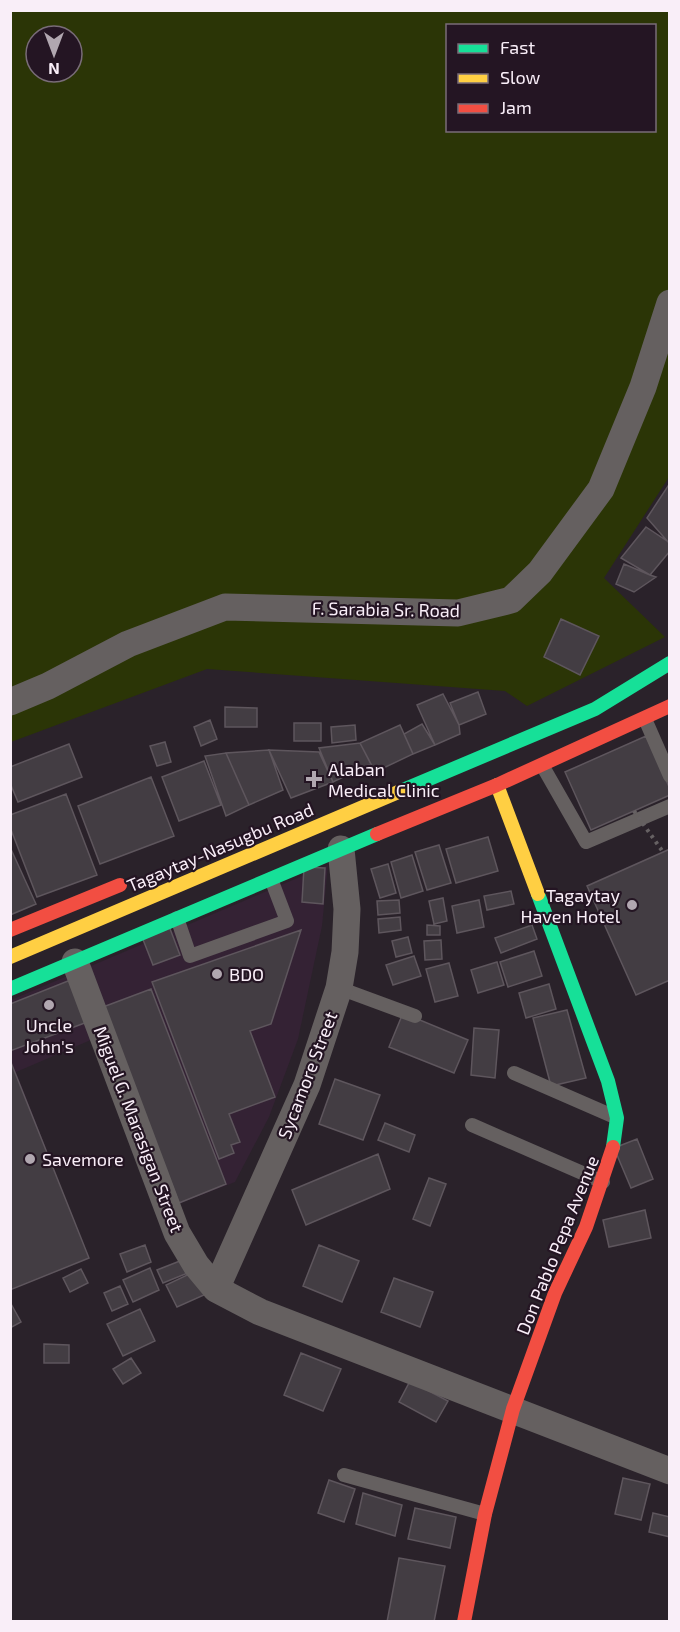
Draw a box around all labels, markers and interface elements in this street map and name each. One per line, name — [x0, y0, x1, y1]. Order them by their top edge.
north arrow — [24, 24, 84, 84]
legend — [446, 24, 656, 132]
text: Fast — [500, 36, 535, 58]
text: N — [48, 60, 60, 79]
text: Slow — [500, 66, 541, 88]
text: Jam — [500, 96, 532, 118]
street label: F. Sarabia Sr. Road — [312, 597, 460, 621]
place label: Alaban Medical Clinic — [328, 758, 440, 801]
marker: Alaban Medical Clinic — [305, 770, 323, 788]
street label: Tagaytay-Nasugbu Road — [123, 798, 317, 896]
place label: Tagaytay Haven Hotel — [520, 884, 621, 927]
marker: Tagaytay Haven Hotel — [625, 898, 639, 912]
place label: BDO — [229, 963, 264, 985]
marker: BDO — [210, 967, 224, 981]
marker: Uncle John's — [42, 998, 56, 1012]
street label: Sycamore Street — [273, 1008, 341, 1142]
place label: Uncle John's — [24, 1014, 74, 1057]
street label: Miguel G. Marasigan Street — [89, 1023, 189, 1235]
place label: Savemore — [42, 1148, 124, 1170]
marker: Savemore — [23, 1152, 37, 1166]
street label: Don Pablo Pepa Avenue — [511, 1152, 603, 1338]

